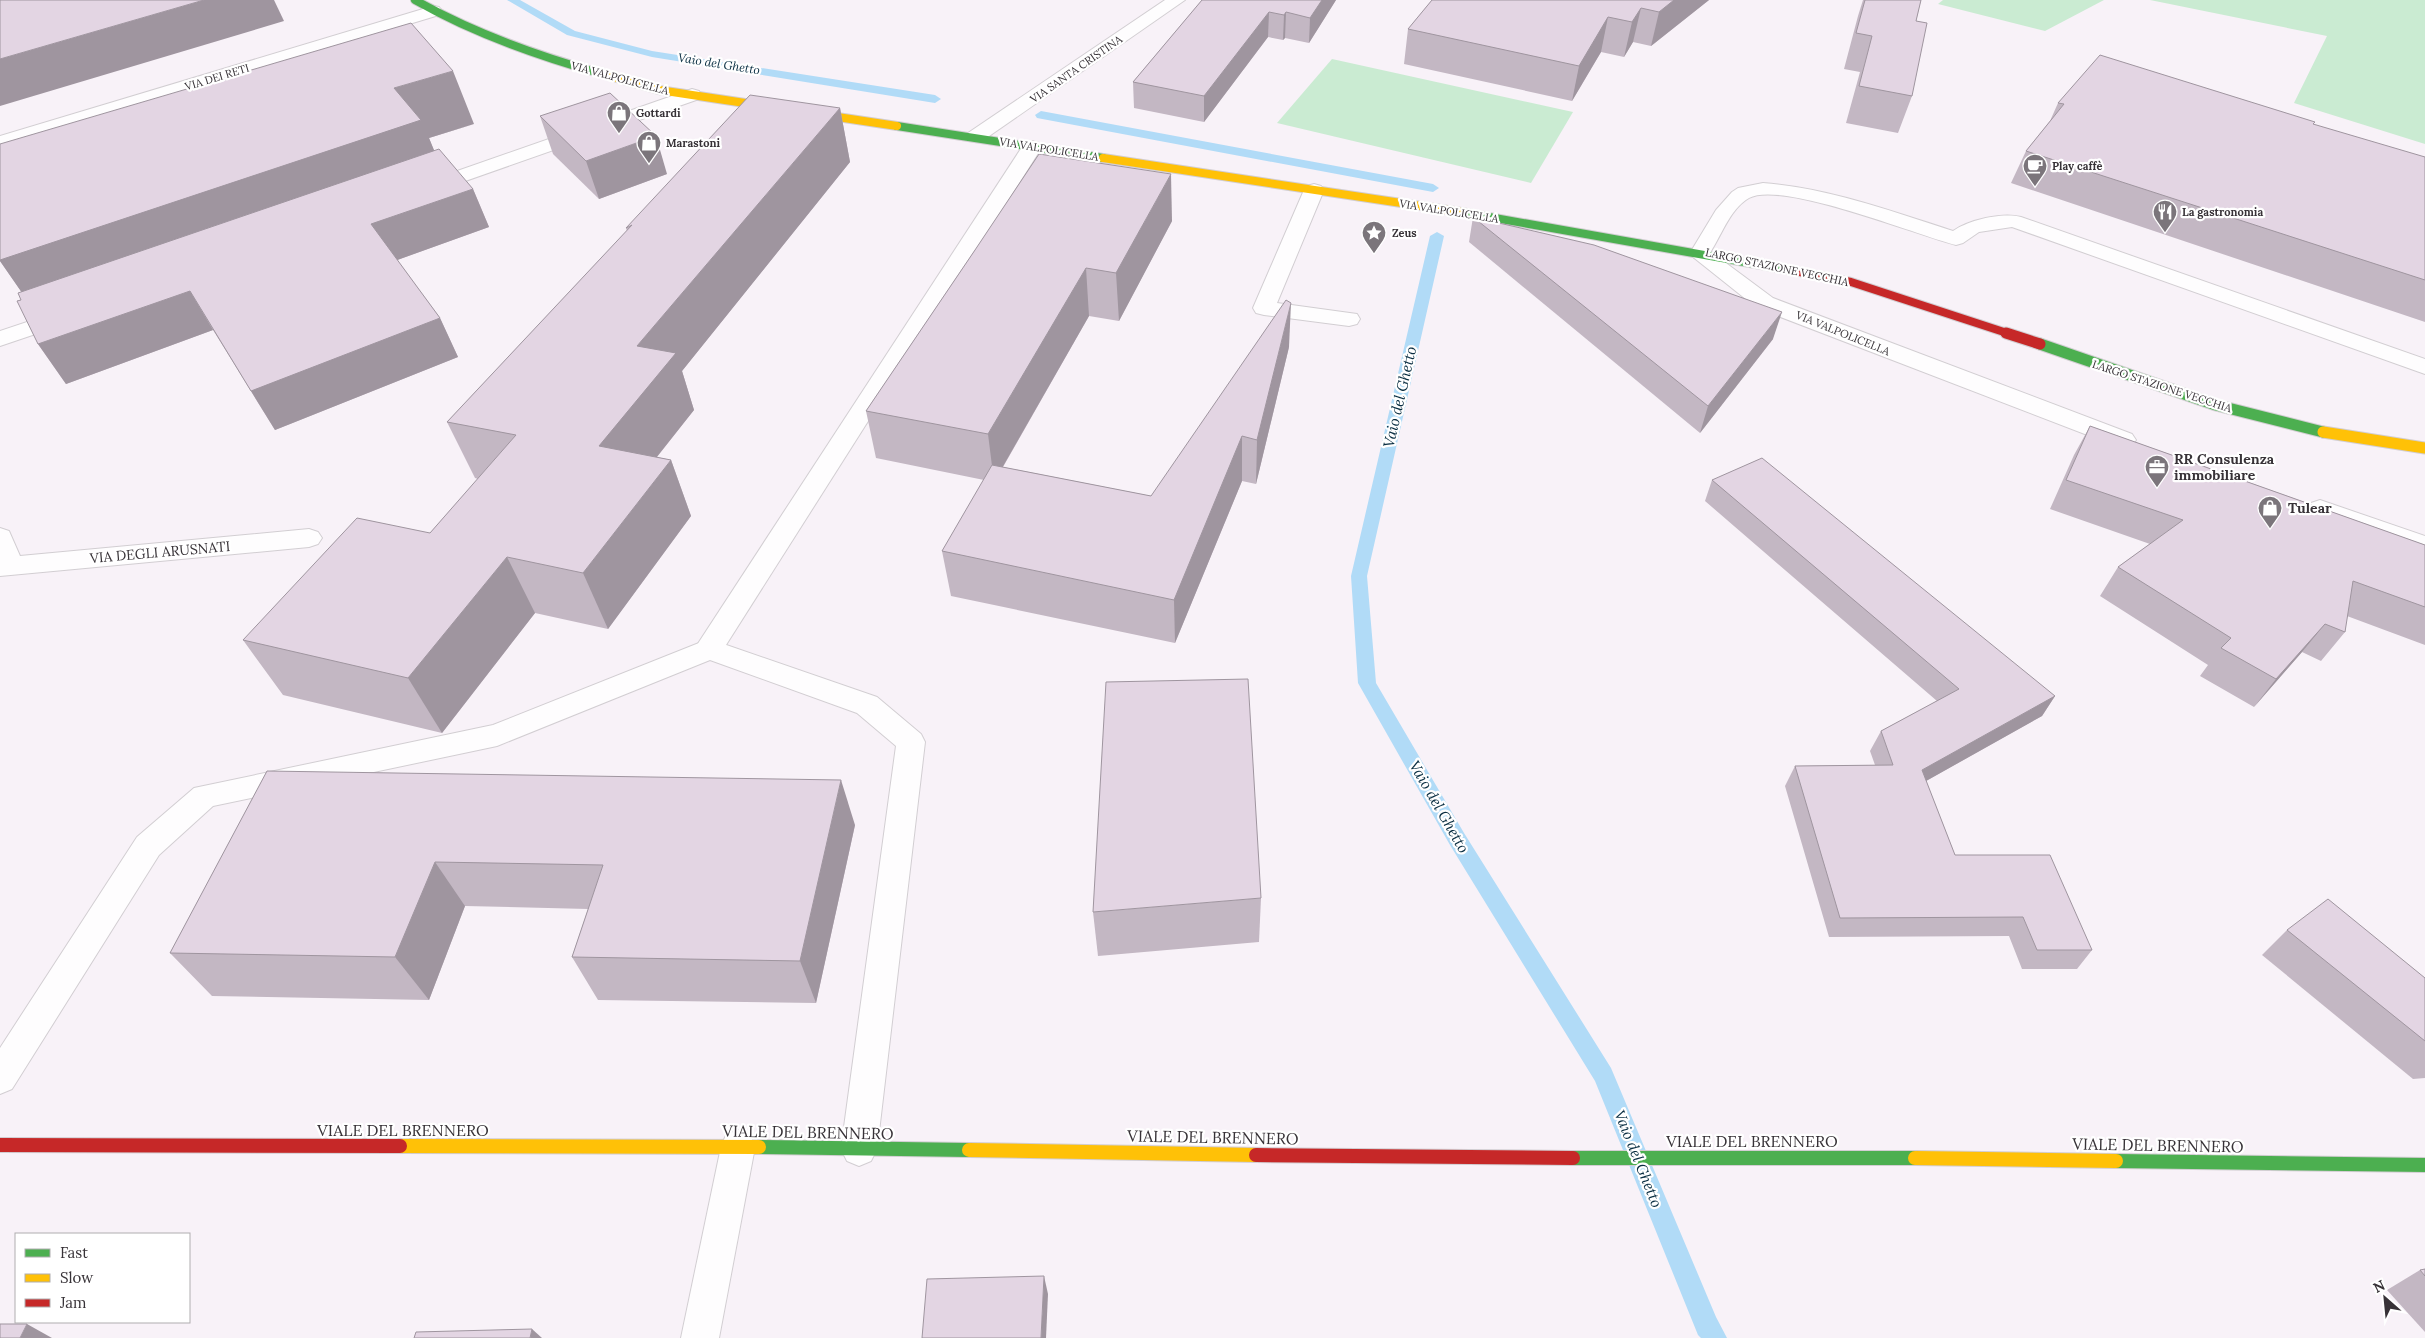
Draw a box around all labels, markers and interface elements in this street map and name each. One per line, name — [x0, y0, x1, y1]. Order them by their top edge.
street label: VIA SANTA CRISTINA — [1026, 31, 1126, 107]
water label: Vaio del Ghetto — [677, 50, 761, 77]
street label: VIA VALPOLICELLA — [569, 58, 671, 98]
street label: VIA DEI RETI — [182, 60, 251, 94]
shop icon: Gottardi — [606, 100, 632, 134]
place label: Gottardi — [636, 106, 681, 120]
shop icon: Marastoni — [636, 130, 662, 164]
street label: VIA VALPOLICELLA — [997, 134, 1101, 164]
place label: Marastoni — [666, 136, 720, 150]
cafe icon: Play caffè — [2022, 153, 2048, 187]
place label: Play caffè — [2052, 159, 2102, 173]
street label: VIA VALPOLICELLA — [1397, 196, 1501, 226]
restaurant icon: La gastronomia — [2152, 199, 2178, 233]
place label: La gastronomia — [2182, 205, 2263, 219]
place icon: Zeus — [1361, 220, 1387, 254]
place label: Zeus — [1392, 226, 1417, 240]
street label: LARGO STAZIONE VECCHIA — [1704, 245, 1851, 289]
street label: VIA VALPOLICELLA — [1793, 307, 1893, 359]
water label: Vaio del Ghetto — [1379, 344, 1420, 449]
street label: LARGO STAZIONE VECCHIA — [2090, 357, 2235, 416]
place label: RR Consulenza immobiliare — [2174, 450, 2275, 484]
office icon: RR Consulenza immobiliare — [2144, 454, 2170, 488]
shop icon: Tulear — [2257, 495, 2283, 529]
place label: Tulear — [2288, 499, 2332, 517]
street label: VIA DEGLI ARUSNATI — [88, 537, 231, 567]
water label: Vaio del Ghetto — [1405, 757, 1474, 856]
water label: Vaio del Ghetto — [1610, 1107, 1667, 1210]
street label: VIALE DEL BRENNERO — [316, 1120, 489, 1140]
street label: VIALE DEL BRENNERO — [721, 1120, 894, 1143]
street label: VIALE DEL BRENNERO — [1126, 1125, 1299, 1148]
street label: VIALE DEL BRENNERO — [1665, 1131, 1838, 1151]
street label: VIALE DEL BRENNERO — [2071, 1133, 2244, 1156]
legend — [15, 1233, 190, 1323]
text: Fast — [60, 1243, 88, 1262]
text: Slow — [60, 1268, 93, 1287]
north arrow — [2360, 1273, 2410, 1323]
text: N — [2370, 1276, 2388, 1297]
text: Jam — [59, 1293, 87, 1312]

